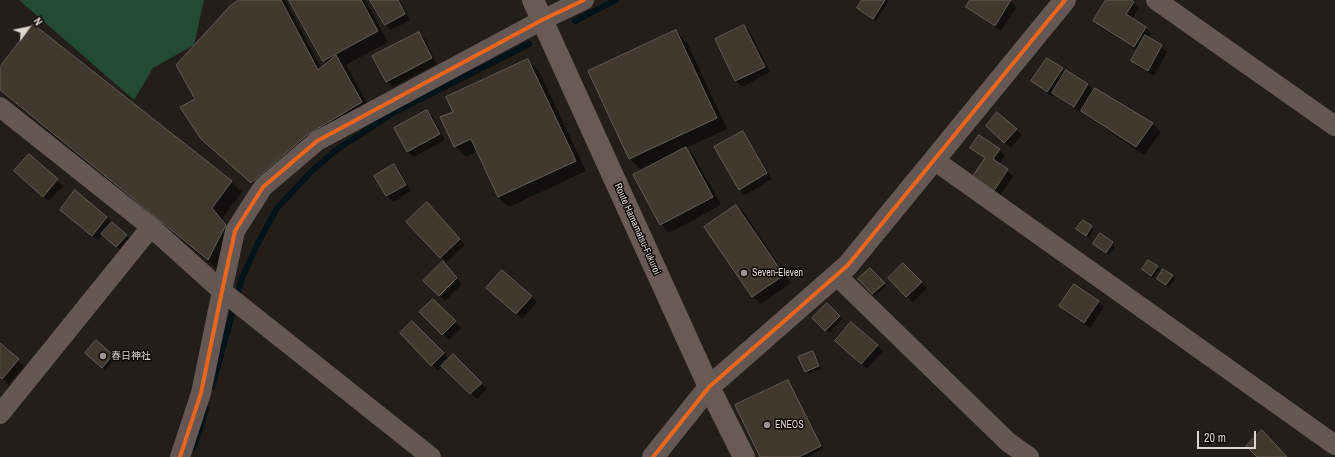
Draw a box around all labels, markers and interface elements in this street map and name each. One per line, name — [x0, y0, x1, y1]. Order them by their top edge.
north arrow — [8, 8, 48, 48]
text: N — [30, 15, 46, 28]
street label: Route Hamamatsu-Fukuroi — [611, 181, 663, 277]
place label: Seven-Eleven — [752, 267, 803, 279]
marker: Seven-Eleven — [739, 268, 749, 278]
place label: 春日神社 — [111, 350, 151, 362]
marker: 春日神社 — [98, 351, 108, 361]
place label: ENEOS — [775, 419, 804, 431]
marker: ENEOS — [762, 420, 772, 430]
scale bar — [1199, 423, 1258, 449]
text: 20 m — [1204, 430, 1226, 446]

